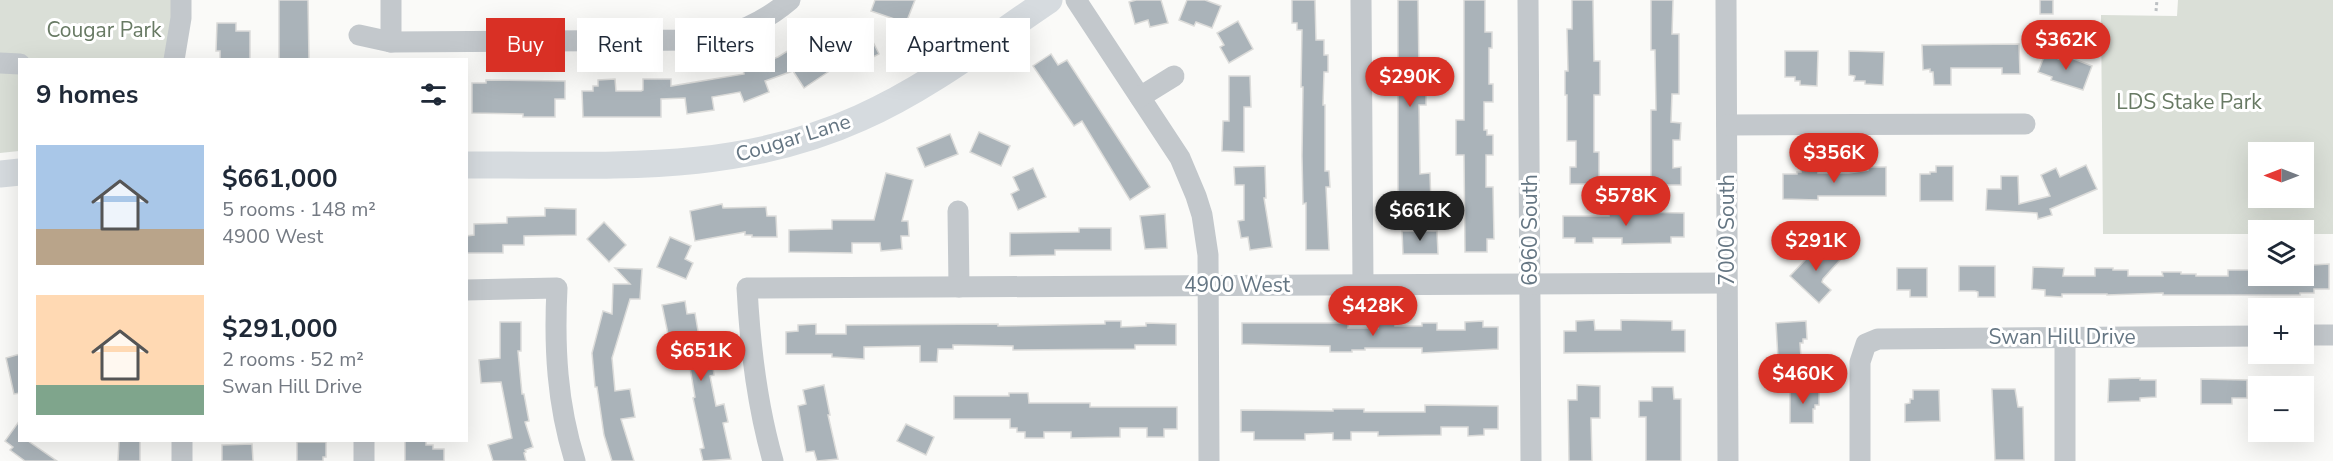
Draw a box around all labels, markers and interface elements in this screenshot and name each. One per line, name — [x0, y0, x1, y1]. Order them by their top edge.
park label: Cougar Park — [46, 16, 162, 44]
chip: Buy — [486, 18, 565, 72]
chip: Rent — [577, 18, 663, 72]
chip: Filters — [675, 18, 775, 72]
chip: New — [787, 18, 874, 72]
chip: Apartment — [886, 18, 1030, 72]
pin: $362K — [2024, 20, 2108, 71]
text: $362K — [2035, 26, 2097, 53]
pin: $290K — [1368, 57, 1452, 108]
text: $290K — [1379, 63, 1441, 90]
text: 9 homes — [36, 77, 138, 112]
icon: filters — [417, 78, 450, 111]
park label: LDS Stake Park — [2116, 88, 2262, 116]
street label: Cougar Lane — [732, 107, 854, 169]
pin: $356K — [1792, 133, 1876, 184]
text: $356K — [1803, 139, 1865, 166]
north arrow — [2248, 142, 2314, 208]
map controls — [2248, 142, 2314, 442]
text: $661,000 — [222, 161, 338, 196]
icon: home — [84, 169, 156, 241]
street label: 6960 South — [1516, 174, 1544, 286]
street label: 7000 South — [1713, 174, 1741, 286]
pin: $578K — [1584, 176, 1668, 227]
text: $578K — [1595, 182, 1657, 209]
pin: $661K — [1378, 191, 1462, 242]
text: 5 rooms · 148 m² — [222, 196, 376, 223]
text: $661K — [1389, 197, 1451, 224]
button: layers — [2248, 220, 2314, 286]
pin: $291K — [1774, 221, 1858, 272]
text: 4900 West — [222, 223, 323, 250]
text: $291K — [1785, 227, 1847, 254]
street label: 4900 West — [1184, 271, 1291, 299]
pin: $428K — [1331, 286, 1415, 337]
text: $428K — [1342, 292, 1404, 319]
button: + — [2248, 298, 2314, 364]
text: $291,000 — [222, 311, 338, 346]
icon: home — [84, 319, 156, 391]
street label: Swan Hill Drive — [1988, 323, 2136, 351]
pin: $651K — [659, 331, 743, 382]
text: $651K — [670, 337, 732, 364]
text: 2 rooms · 52 m² — [222, 346, 364, 373]
pin: $460K — [1761, 354, 1845, 405]
text: $460K — [1772, 360, 1834, 387]
text: Swan Hill Drive — [222, 373, 362, 400]
button: − — [2248, 376, 2314, 442]

